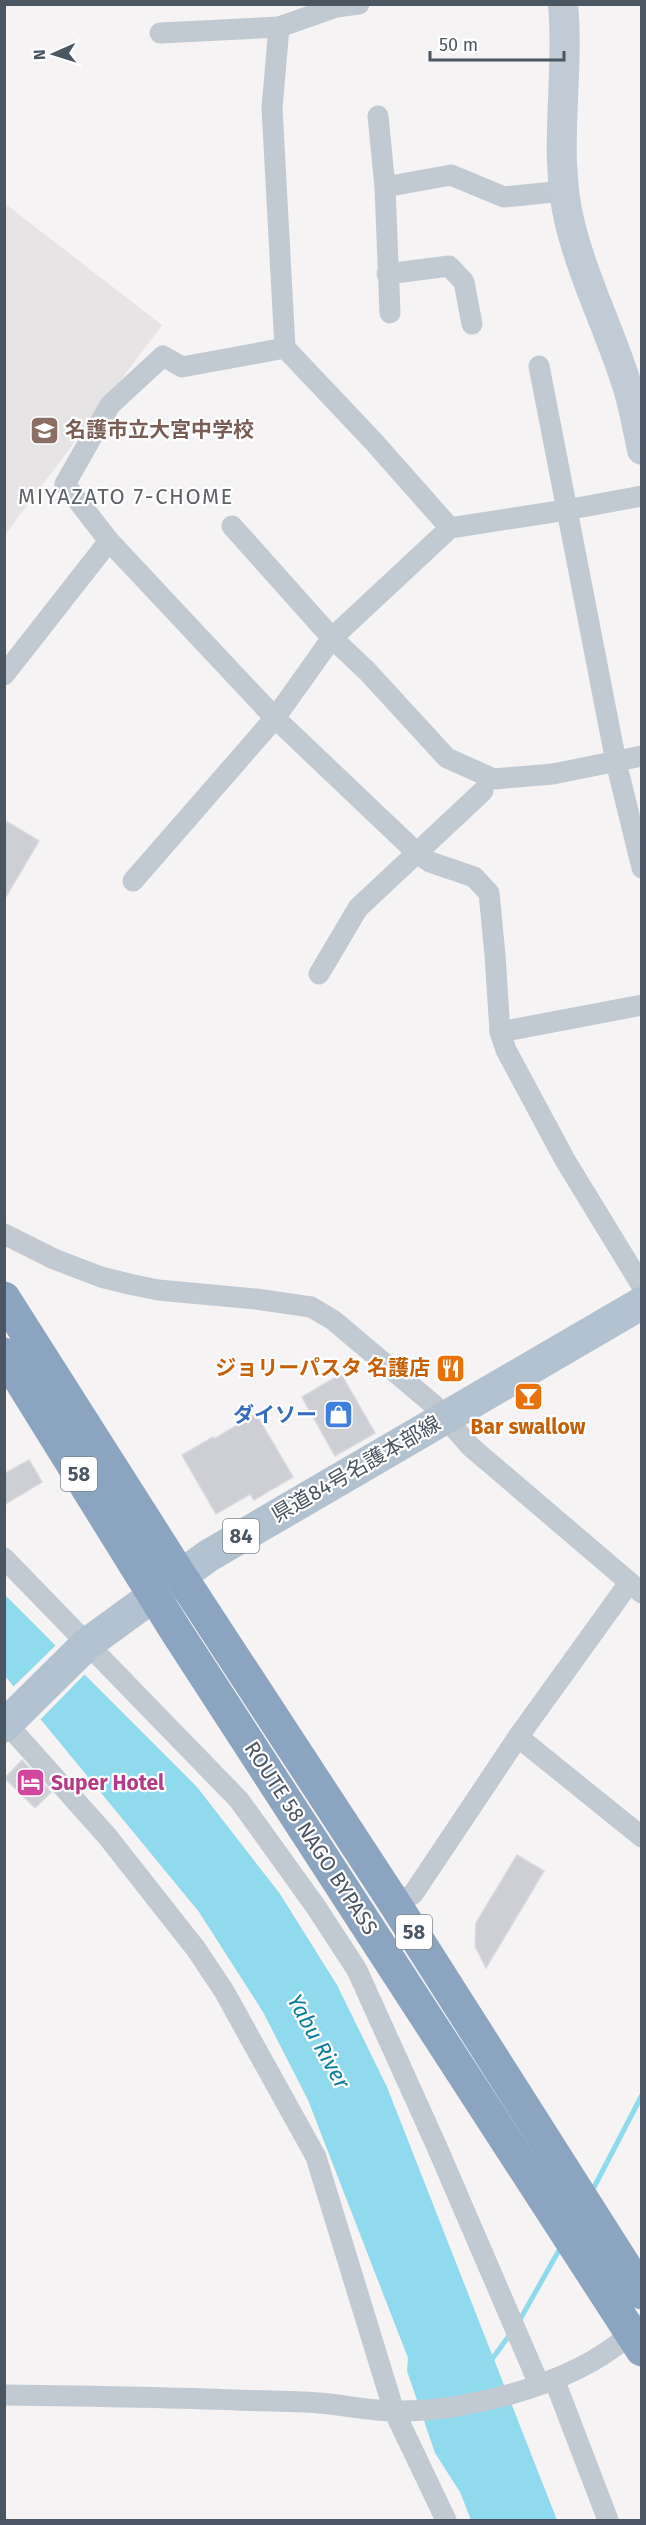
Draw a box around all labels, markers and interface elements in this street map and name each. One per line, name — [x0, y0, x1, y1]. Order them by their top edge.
north arrow — [24, 24, 84, 84]
scale bar — [430, 24, 564, 62]
text: 50 m — [439, 34, 478, 56]
text: N — [30, 49, 49, 61]
school or university icon: 名護市立大宮中学校 — [28, 414, 60, 446]
place label: 名護市立大宮中学校 — [65, 417, 254, 443]
district label: MIYAZATO 7-CHOME — [18, 483, 234, 510]
restaurant icon: ジョリーパスタ 名護店 — [435, 1352, 467, 1384]
place label: ジョリーパスタ 名護店 — [215, 1355, 430, 1381]
bar icon: Bar swallow — [512, 1380, 544, 1412]
shop icon: ダイソー — [322, 1399, 354, 1431]
place label: ダイソー — [233, 1402, 317, 1428]
street label: 県道84号名護本部線 — [267, 1410, 445, 1528]
place label: Bar swallow — [471, 1414, 586, 1440]
road number: 58 — [61, 1457, 97, 1491]
road number: 84 — [223, 1519, 259, 1553]
street label: ROUTE 58 NAGO BYPASS — [239, 1736, 383, 1940]
hotel icon: Super Hotel — [14, 1767, 46, 1799]
place label: Super Hotel — [51, 1770, 165, 1796]
road number: 58 — [396, 1915, 432, 1949]
water label: Yabu River — [282, 1989, 356, 2094]

